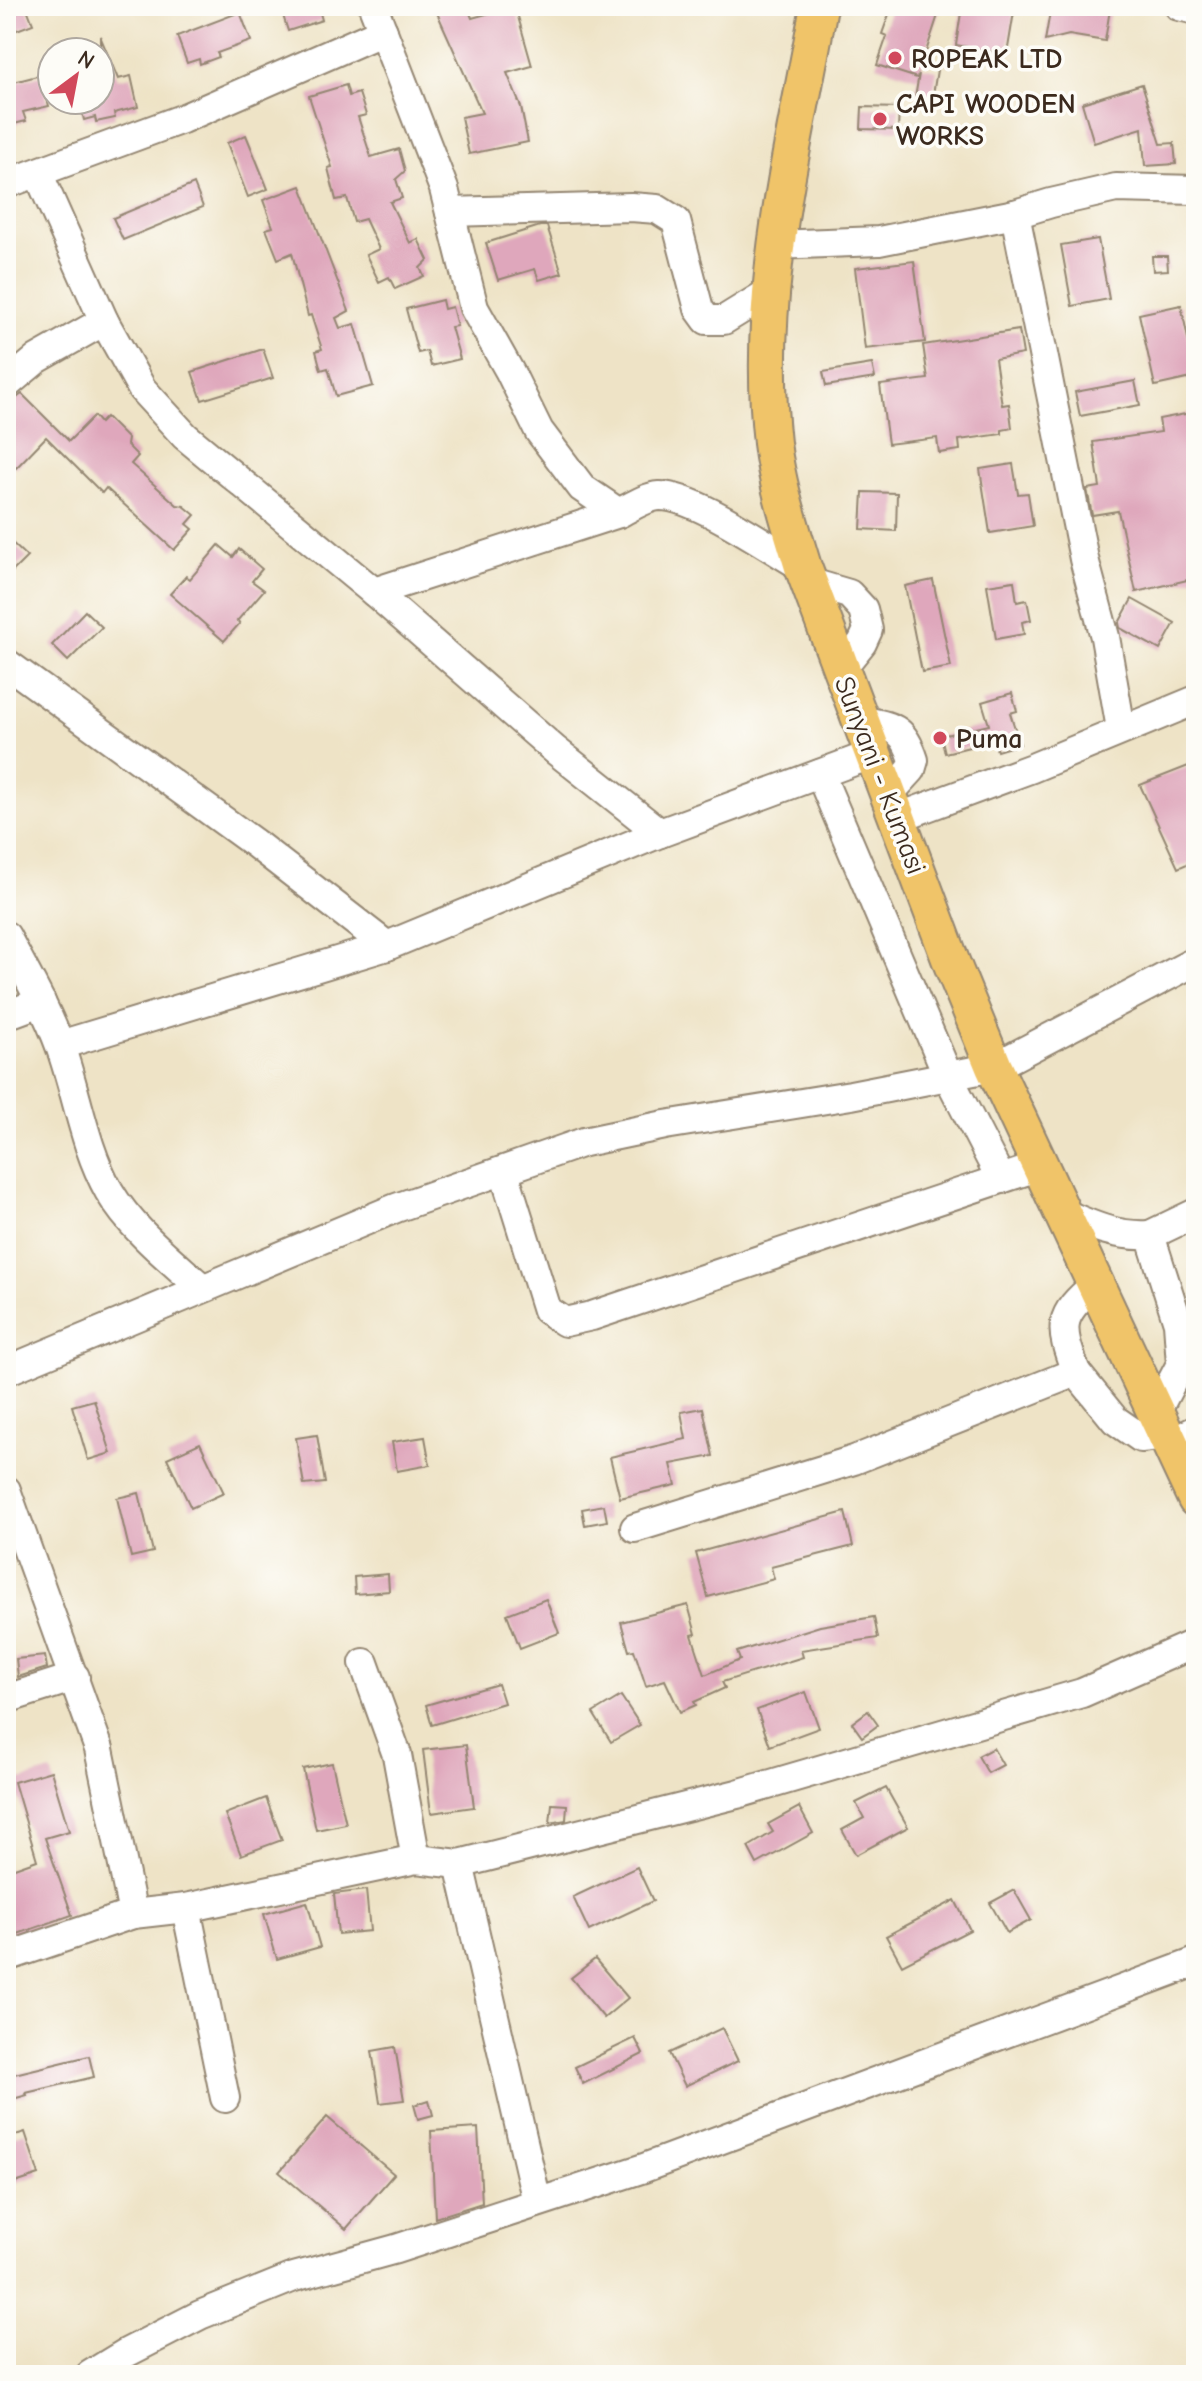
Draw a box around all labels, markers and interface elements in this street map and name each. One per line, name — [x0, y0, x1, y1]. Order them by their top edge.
north arrow — [36, 36, 116, 116]
place label: ROPEAK LTD — [911, 43, 1062, 75]
text: N — [73, 45, 99, 75]
marker: ROPEAK LTD — [886, 49, 904, 67]
place label: CAPI WOODEN WORKS — [896, 88, 1076, 152]
marker: CAPI WOODEN WORKS — [871, 110, 889, 128]
street label: Sunyani - Kumasi — [828, 672, 932, 879]
place label: Puma — [956, 723, 1023, 755]
marker: Puma — [931, 729, 949, 747]

